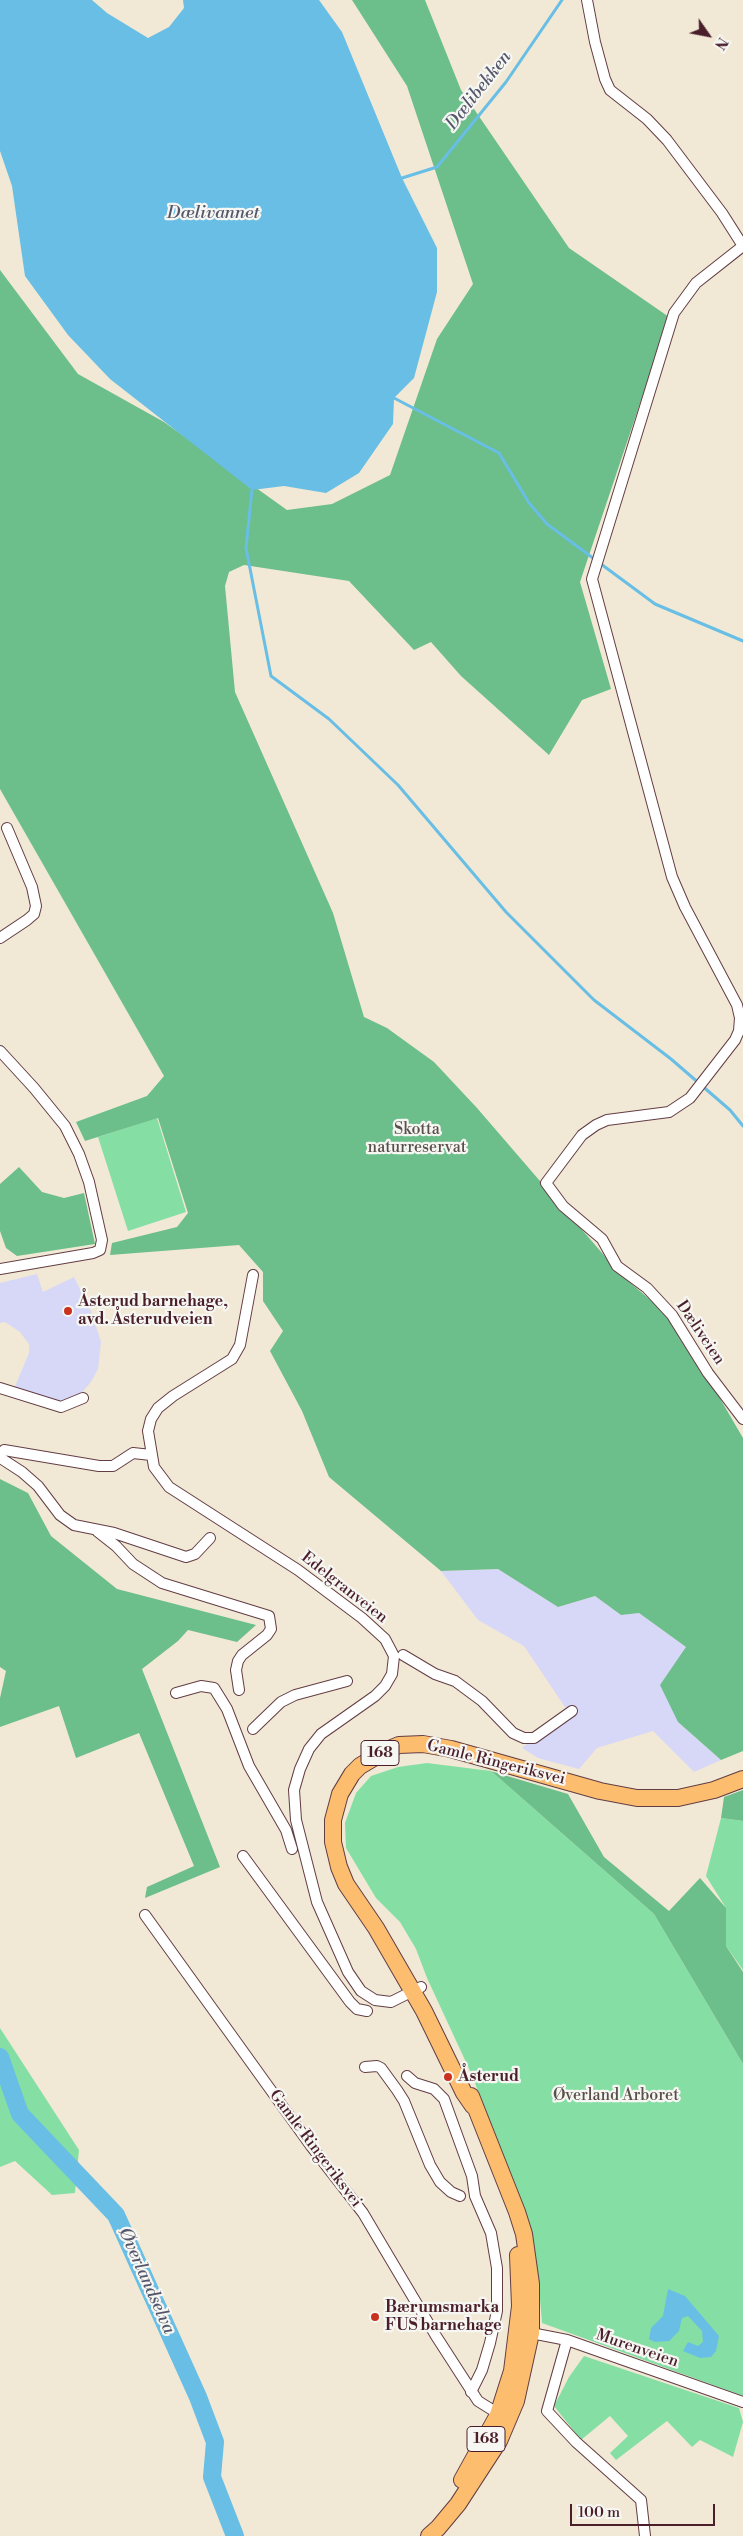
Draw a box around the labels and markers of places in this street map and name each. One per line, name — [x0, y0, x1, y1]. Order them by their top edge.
place label: Åsterud barnehage, avd. Åsterudveien — [78, 1292, 228, 1330]
marker: Åsterud barnehage, avd. Åsterudveien — [62, 1305, 74, 1317]
place label: Åsterud — [458, 2067, 519, 2087]
marker: Åsterud — [442, 2071, 454, 2083]
place label: Bærumsmarka FUS barnehage — [385, 2298, 502, 2336]
marker: Bærumsmarka FUS barnehage — [369, 2311, 381, 2323]

